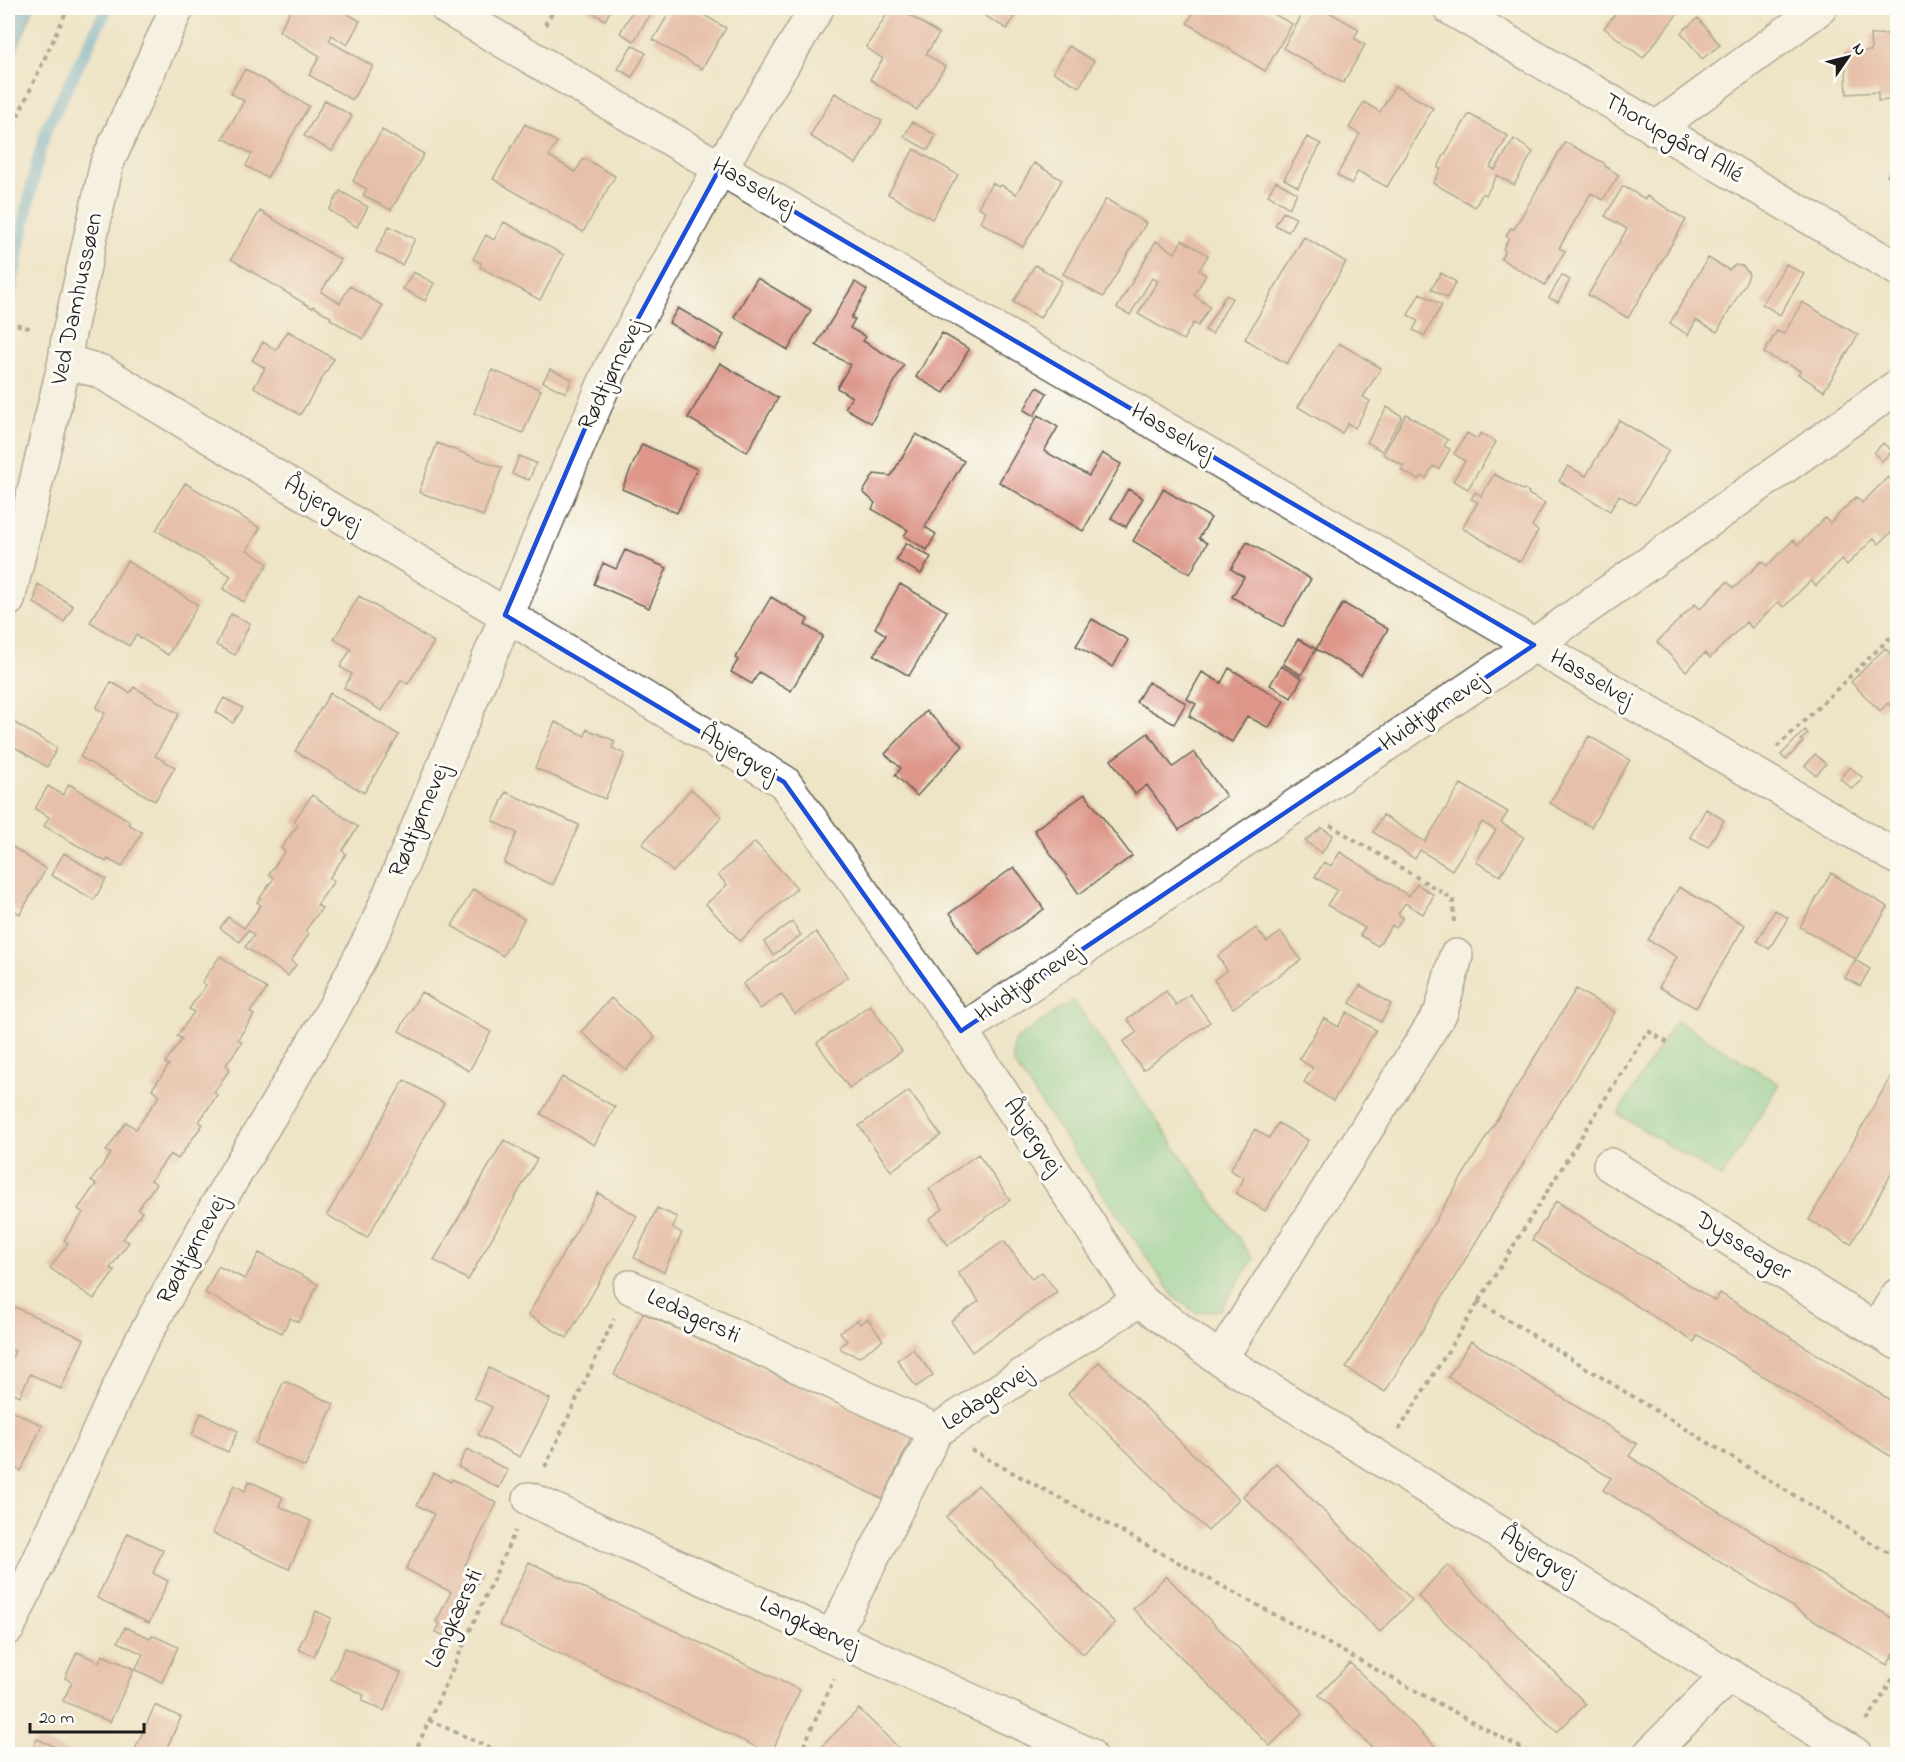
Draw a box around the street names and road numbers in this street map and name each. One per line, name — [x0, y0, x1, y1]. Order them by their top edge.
street label: Thorupgård Allé — [1597, 85, 1750, 193]
street label: Hasselvej — [705, 149, 802, 226]
street label: Ved Damhussøen — [42, 210, 113, 389]
street label: Rødtjørnevej — [570, 312, 655, 437]
street label: Hasselvej — [1124, 395, 1221, 472]
street label: Åbjergvej — [276, 468, 369, 543]
street label: Hasselvej — [1543, 641, 1640, 718]
street label: Hvidtjørnevej — [1373, 664, 1494, 762]
street label: Åbjergvej — [692, 718, 785, 793]
street label: Rødtjørnevej — [380, 758, 460, 883]
street label: Hvidtjørnevej — [969, 935, 1090, 1033]
street label: Åbjergvej — [993, 1091, 1071, 1184]
street label: Rødtjørnevej — [149, 1188, 238, 1311]
street label: Dysseager — [1687, 1203, 1799, 1292]
street label: Ledagersti — [640, 1280, 746, 1354]
street label: Ledagervej — [935, 1356, 1040, 1441]
street label: Åbjergvej — [1492, 1518, 1585, 1594]
street label: Langkærsti — [417, 1563, 493, 1675]
street label: Langkærvej — [753, 1587, 866, 1665]

